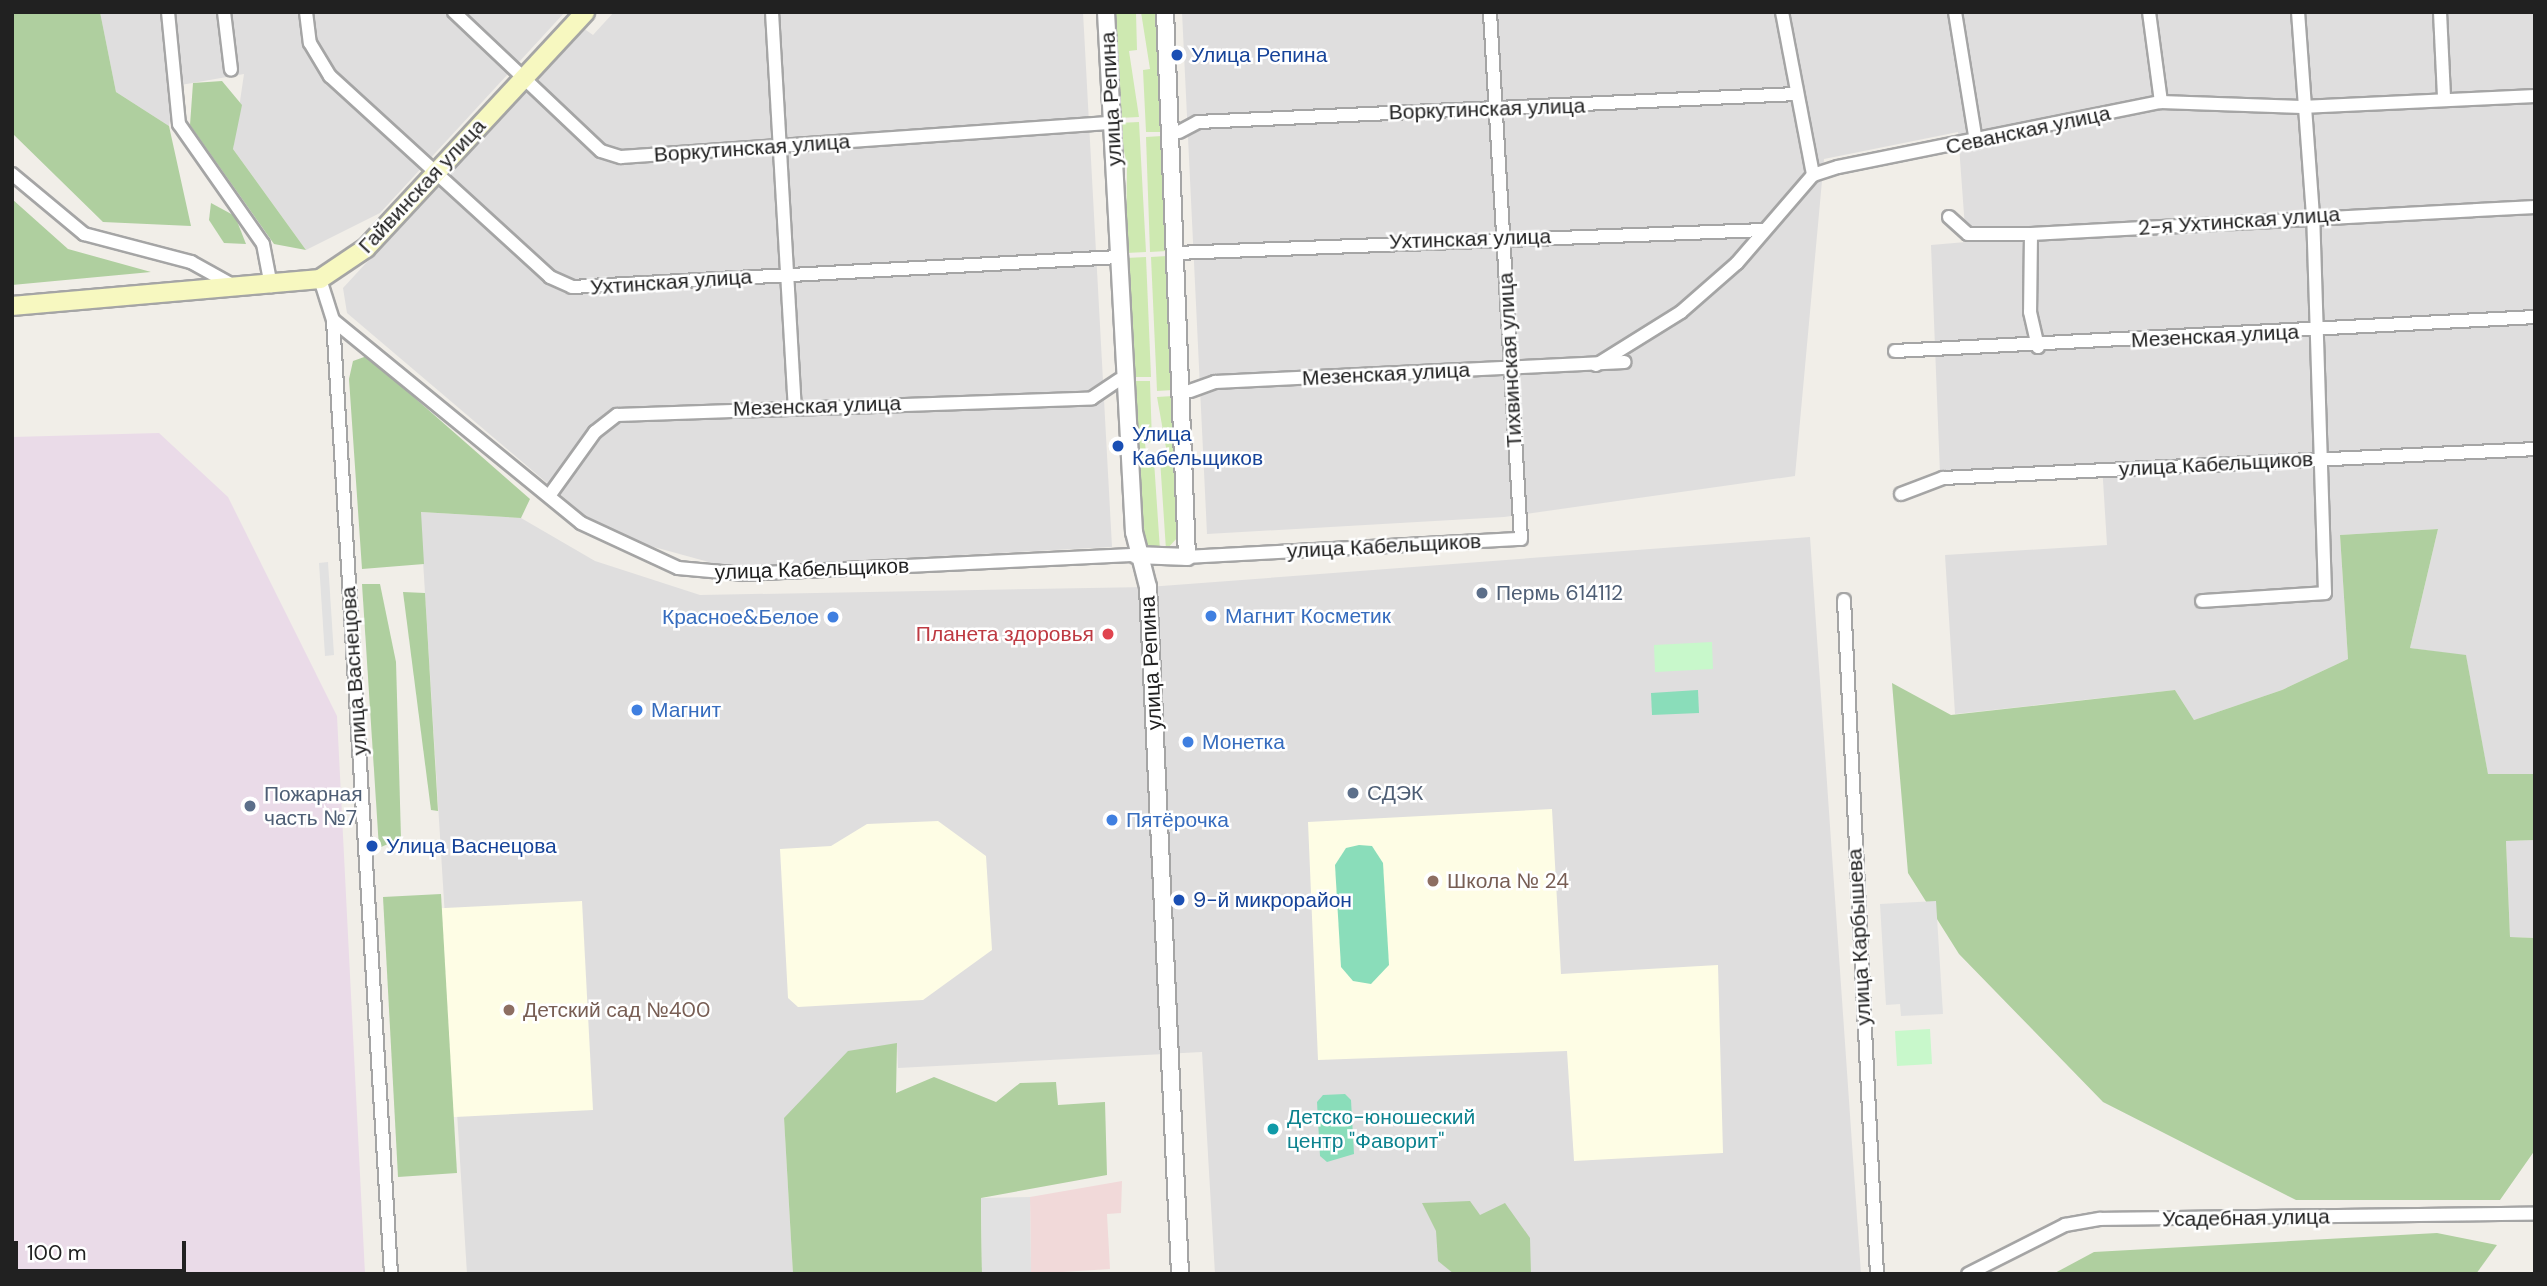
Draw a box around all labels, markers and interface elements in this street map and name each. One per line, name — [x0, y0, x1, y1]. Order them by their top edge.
street label: улица Репина — [1095, 31, 1127, 167]
place label: Улица Репина — [1191, 42, 1327, 68]
marker: Улица Репина — [1169, 47, 1185, 63]
street label: Воркутинская улица — [1388, 93, 1586, 125]
street label: Севанская улица — [1943, 100, 2113, 160]
street label: Гайвинская улица — [353, 114, 491, 258]
street label: Воркутинская улица — [653, 129, 851, 167]
street label: 2-я Ухтинская улица — [2137, 201, 2341, 241]
street label: Ухтинская улица — [1389, 224, 1551, 254]
street label: Ухтинская улица — [589, 264, 753, 300]
street label: Тихвинская улица — [1493, 272, 1527, 448]
street label: Мезенская улица — [2130, 319, 2300, 353]
street label: Мезенская улица — [1301, 357, 1471, 391]
street label: Мезенская улица — [733, 390, 901, 422]
place label: Улица Кабельщиков — [1132, 421, 1263, 471]
marker: Улица Кабельщиков — [1110, 438, 1126, 454]
street label: улица Кабельщиков — [2118, 446, 2314, 482]
street label: улица Кабельщиков — [1286, 528, 1482, 564]
street label: улица Кабельщиков — [714, 553, 910, 585]
place label: Пермь 614112 — [1496, 580, 1623, 606]
marker: Пермь 614112 — [1474, 585, 1490, 601]
street label: улица Васнецова — [336, 586, 372, 756]
street label: улица Репина — [1135, 595, 1167, 731]
place label: Магнит Косметик — [1225, 603, 1391, 629]
place label: Красное&Белое — [662, 604, 819, 630]
marker: Магнит Косметик — [1203, 608, 1219, 624]
marker: Красное&Белое — [825, 609, 841, 625]
place label: Планета здоровья — [916, 621, 1094, 647]
marker: Планета здоровья — [1100, 626, 1116, 642]
place label: Магнит — [651, 697, 721, 723]
marker: Магнит — [629, 702, 645, 718]
place label: Монетка — [1202, 729, 1285, 755]
marker: Монетка — [1180, 734, 1196, 750]
place label: СДЭК — [1367, 780, 1423, 806]
place label: Пожарная часть №7 — [264, 781, 363, 831]
marker: СДЭК — [1345, 785, 1361, 801]
marker: Пожарная часть №7 — [242, 798, 258, 814]
place label: Пятёрочка — [1126, 807, 1229, 833]
marker: Пятёрочка — [1104, 812, 1120, 828]
place label: Улица Васнецова — [386, 833, 557, 859]
marker: Улица Васнецова — [364, 838, 380, 854]
street label: улица Карбышева — [1842, 848, 1876, 1026]
place label: Школа № 24 — [1447, 868, 1569, 894]
marker: Школа № 24 — [1425, 873, 1441, 889]
place label: 9-й микрорайон — [1193, 887, 1352, 913]
marker: 9-й микрорайон — [1171, 892, 1187, 908]
place label: Детский сад №400 — [523, 997, 710, 1023]
marker: Детский сад №400 — [501, 1002, 517, 1018]
place label: Детско-юношеский центр "Фаворит" — [1287, 1104, 1475, 1154]
marker: Детско-юношеский центр "Фаворит" — [1265, 1121, 1281, 1137]
street label: Усадебная улица — [2162, 1204, 2330, 1232]
scale bar — [18, 1226, 189, 1270]
text: 100 m — [27, 1239, 87, 1267]

